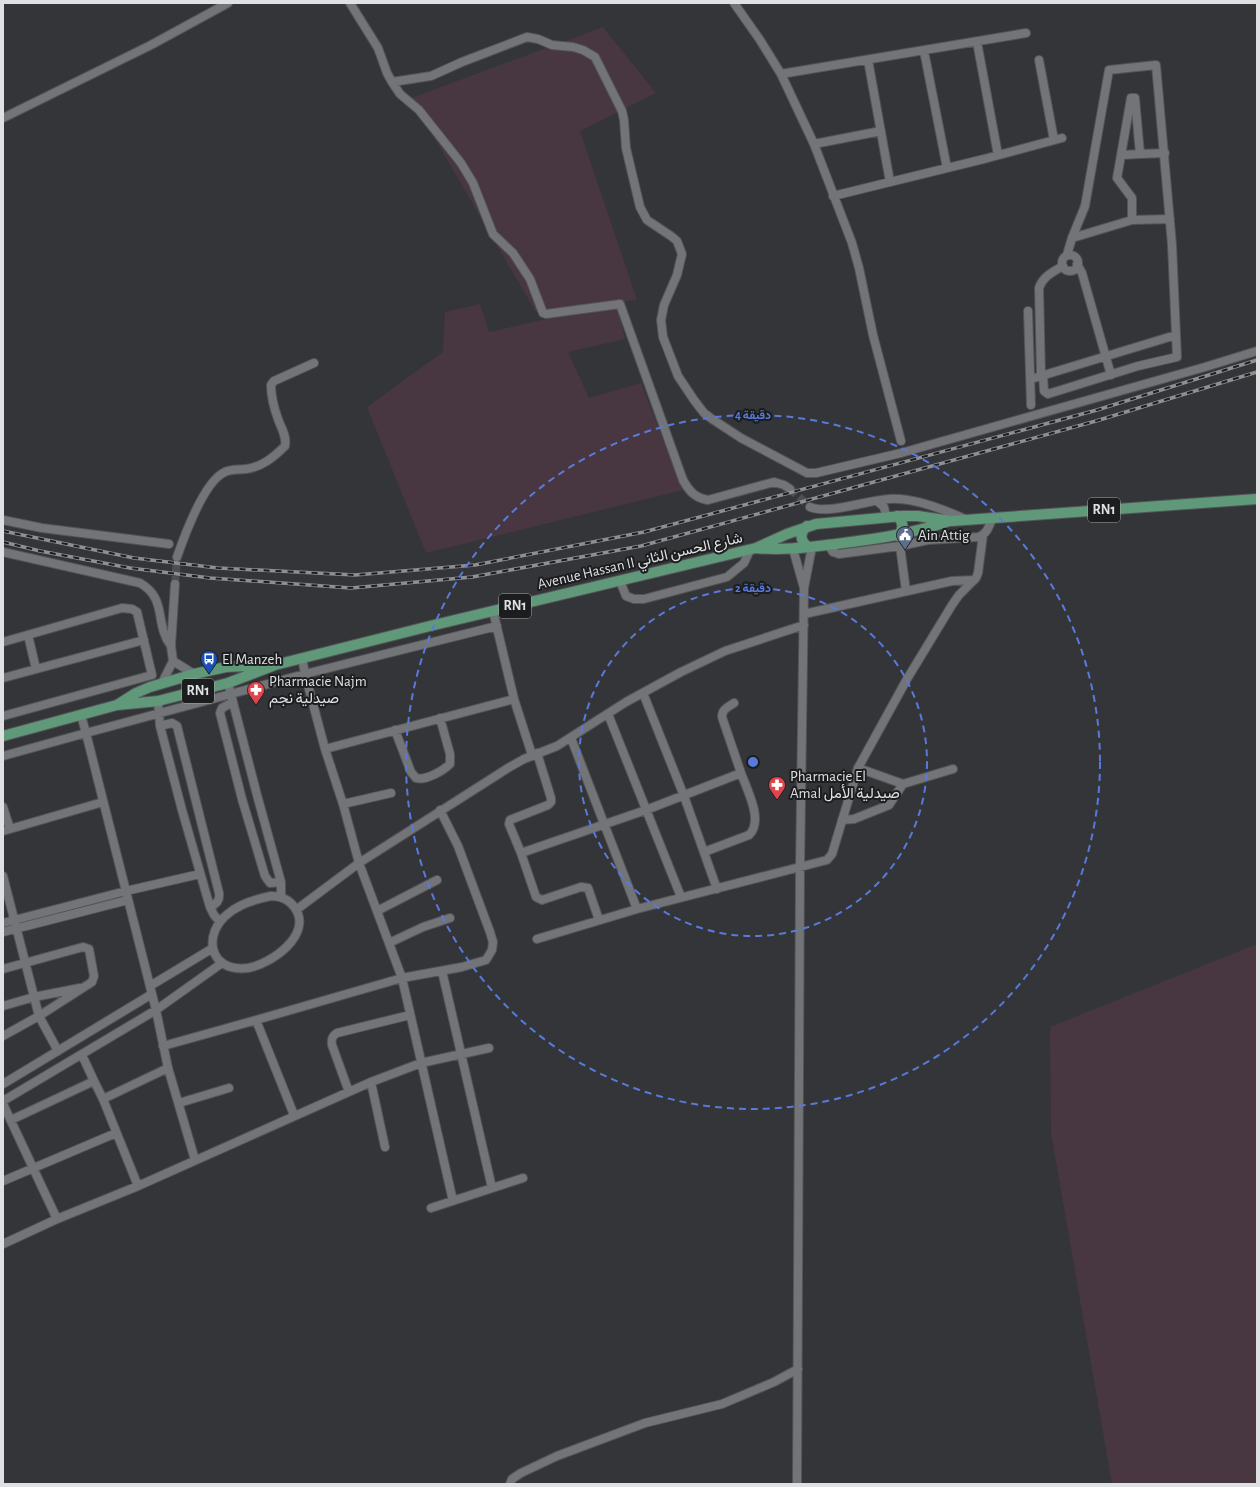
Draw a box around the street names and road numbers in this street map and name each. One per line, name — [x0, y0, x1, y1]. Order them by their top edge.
road number: RN1 — [1088, 498, 1120, 522]
street label: Avenue Hassan II شارع الحسن الثاني — [536, 530, 745, 597]
road number: RN1 — [499, 594, 531, 618]
road number: RN1 — [182, 679, 214, 703]

